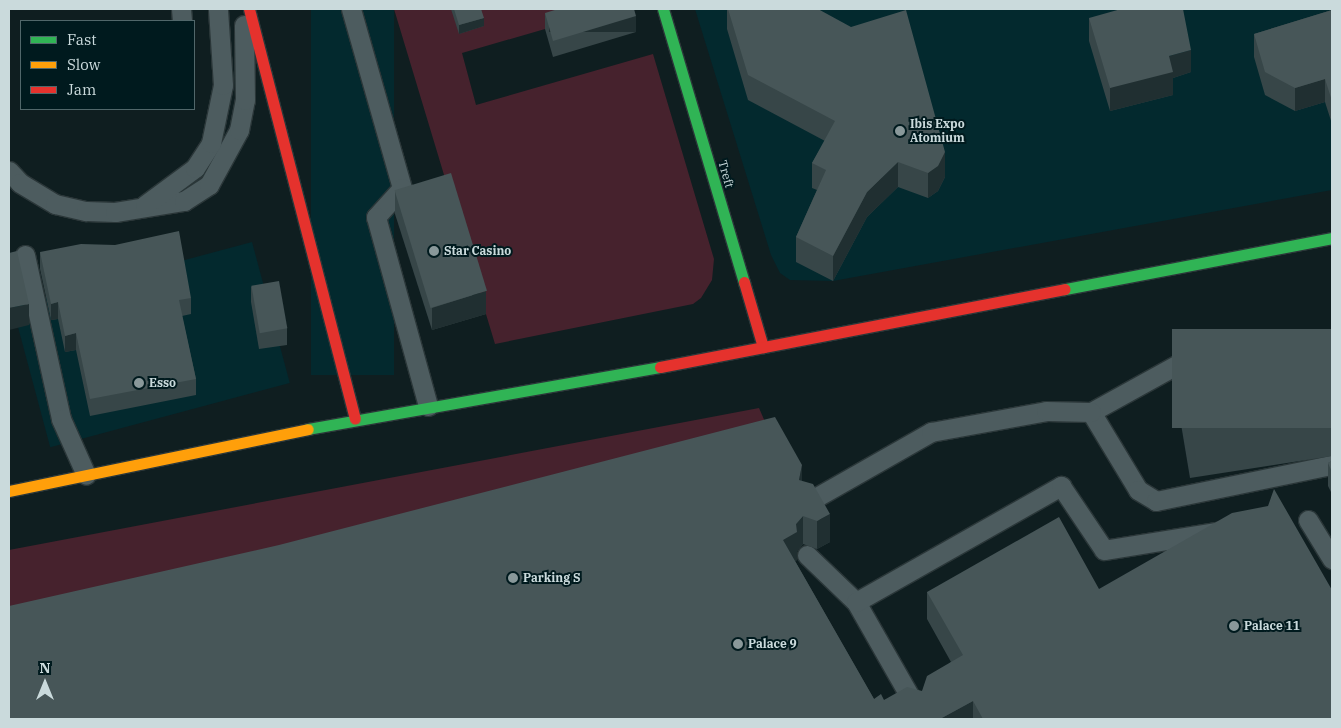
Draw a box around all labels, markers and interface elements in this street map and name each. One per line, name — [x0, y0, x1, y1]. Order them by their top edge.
legend — [20, 20, 195, 110]
text: Fast — [67, 30, 97, 49]
text: Slow — [67, 55, 100, 74]
text: Jam — [67, 80, 96, 99]
place label: Ibis Expo Atomium — [910, 117, 965, 145]
marker: Ibis Expo Atomium — [894, 125, 906, 137]
street label: Treft — [715, 159, 737, 189]
place label: Star Casino — [444, 244, 511, 258]
marker: Star Casino — [428, 245, 440, 257]
place label: Esso — [149, 376, 176, 390]
marker: Esso — [133, 377, 145, 389]
place label: Parking S — [523, 571, 580, 585]
marker: Parking S — [507, 572, 519, 584]
place label: Palace 11 — [1244, 619, 1300, 633]
marker: Palace 11 — [1228, 620, 1240, 632]
place label: Palace 9 — [748, 637, 797, 651]
marker: Palace 9 — [732, 638, 744, 650]
north arrow — [20, 658, 70, 708]
text: N — [39, 659, 51, 677]

